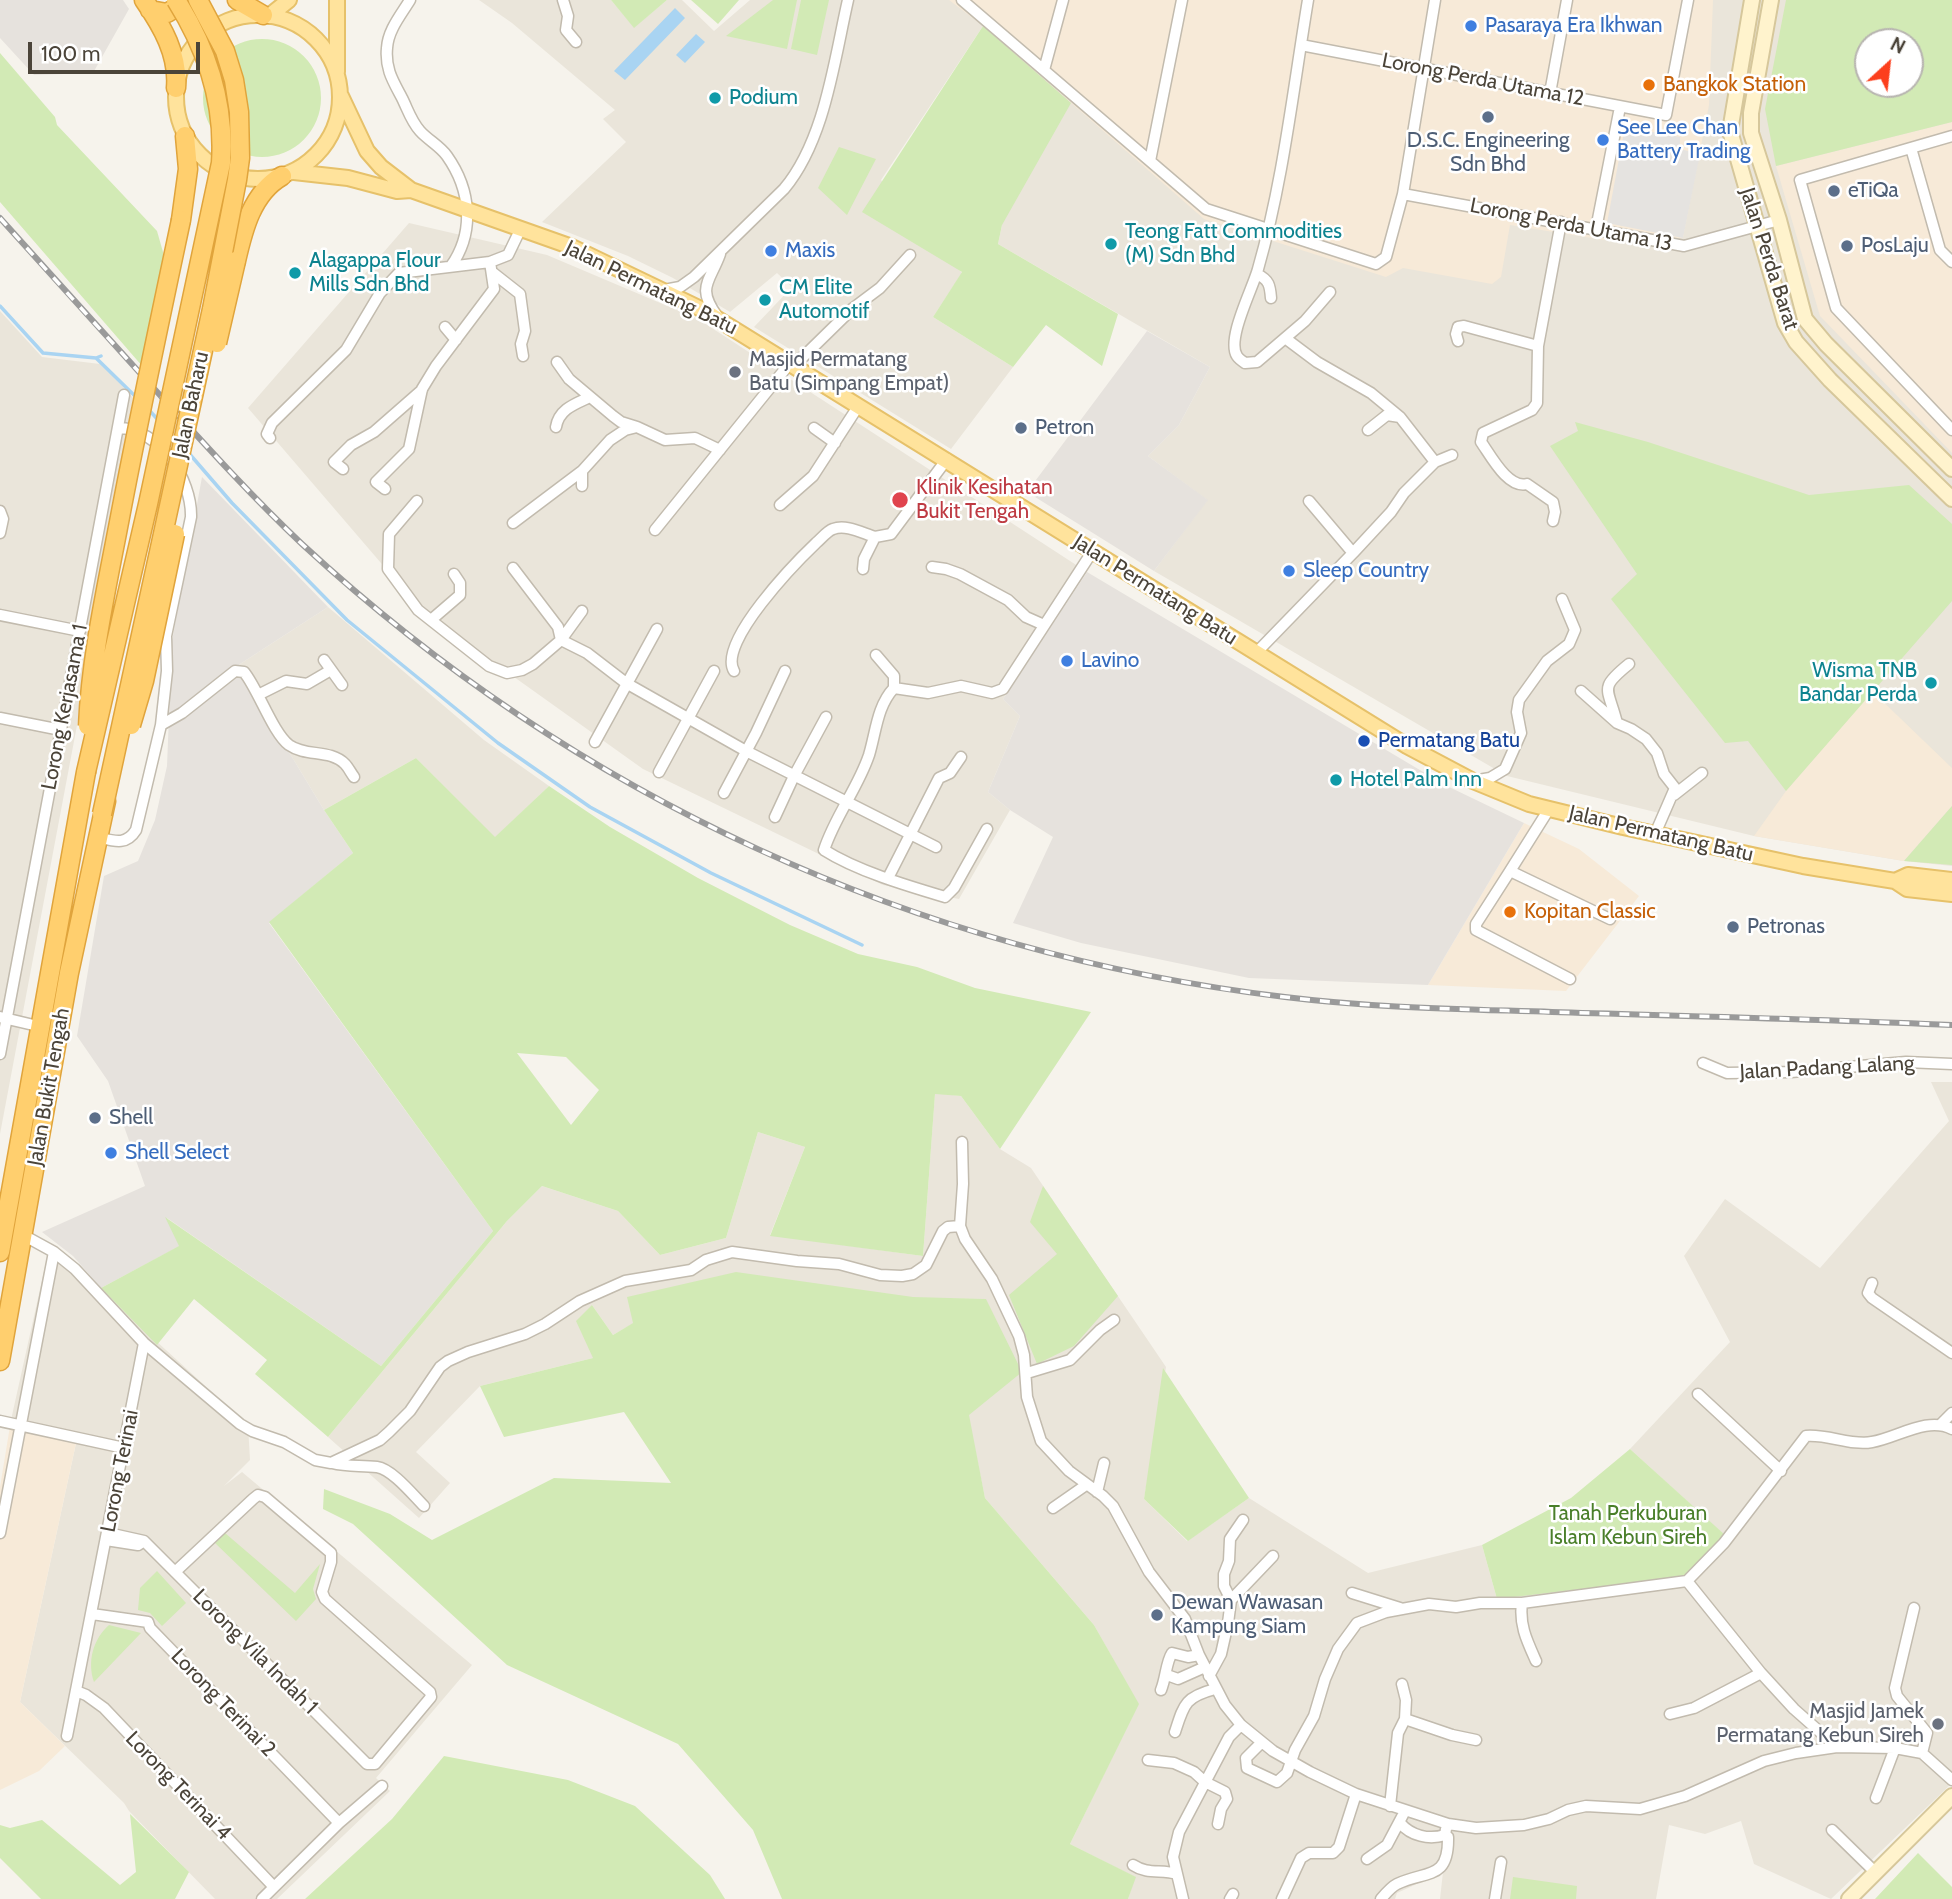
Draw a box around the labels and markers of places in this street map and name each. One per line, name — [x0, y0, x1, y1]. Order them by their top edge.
place label: Pasaraya Era Ikhwan — [1485, 13, 1662, 39]
marker: Pasaraya Era Ikhwan — [1463, 18, 1479, 34]
place label: Bangkok Station — [1663, 72, 1806, 98]
marker: Bangkok Station — [1641, 77, 1657, 93]
place label: Podium — [729, 85, 798, 111]
marker: Podium — [707, 90, 723, 106]
marker: D.S.C. Engineering Sdn Bhd — [1480, 109, 1496, 125]
place label: See Lee Chan Battery Trading — [1617, 115, 1750, 165]
place label: D.S.C. Engineering Sdn Bhd — [1407, 128, 1569, 178]
marker: See Lee Chan Battery Trading — [1595, 132, 1611, 148]
place label: eTiQa — [1848, 178, 1899, 204]
marker: eTiQa — [1826, 183, 1842, 199]
place label: Teong Fatt Commodities (M) Sdn Bhd — [1125, 219, 1342, 269]
place label: PosLaju — [1861, 233, 1929, 259]
marker: Teong Fatt Commodities (M) Sdn Bhd — [1103, 236, 1119, 252]
place label: Maxis — [785, 238, 835, 264]
marker: PosLaju — [1839, 238, 1855, 254]
marker: Maxis — [763, 243, 779, 259]
place label: Alagappa Flour Mills Sdn Bhd — [309, 248, 441, 298]
marker: Alagappa Flour Mills Sdn Bhd — [287, 265, 303, 281]
place label: CM Elite Automotif — [779, 275, 870, 325]
marker: CM Elite Automotif — [757, 292, 773, 308]
place label: Masjid Permatang Batu (Simpang Empat) — [749, 347, 949, 397]
marker: Masjid Permatang Batu (Simpang Empat) — [727, 364, 743, 380]
place label: Petron — [1035, 415, 1094, 441]
marker: Petron — [1013, 420, 1029, 436]
place label: Klinik Kesihatan Bukit Tengah — [916, 475, 1053, 525]
marker: Klinik Kesihatan Bukit Tengah — [890, 490, 910, 510]
place label: Sleep Country — [1303, 558, 1429, 584]
marker: Sleep Country — [1281, 563, 1297, 579]
place label: Lavino — [1081, 648, 1139, 674]
marker: Lavino — [1059, 653, 1075, 669]
place label: Wisma TNB Bandar Perda — [1799, 658, 1917, 708]
marker: Wisma TNB Bandar Perda — [1923, 675, 1939, 691]
place label: Permatang Batu — [1378, 728, 1520, 754]
marker: Permatang Batu — [1356, 733, 1372, 749]
place label: Hotel Palm Inn — [1350, 767, 1482, 793]
marker: Hotel Palm Inn — [1328, 772, 1344, 788]
place label: Kopitan Classic — [1524, 899, 1656, 925]
marker: Kopitan Classic — [1502, 904, 1518, 920]
place label: Petronas — [1747, 914, 1825, 940]
marker: Petronas — [1725, 919, 1741, 935]
place label: Shell — [109, 1105, 153, 1131]
marker: Shell — [87, 1110, 103, 1126]
place label: Shell Select — [125, 1140, 229, 1166]
marker: Shell Select — [103, 1145, 119, 1161]
place label: Dewan Wawasan Kampung Siam — [1171, 1590, 1323, 1640]
marker: Dewan Wawasan Kampung Siam — [1149, 1607, 1165, 1623]
place label: Masjid Jamek Permatang Kebun Sireh — [1716, 1699, 1924, 1749]
marker: Masjid Jamek Permatang Kebun Sireh — [1930, 1716, 1946, 1732]

